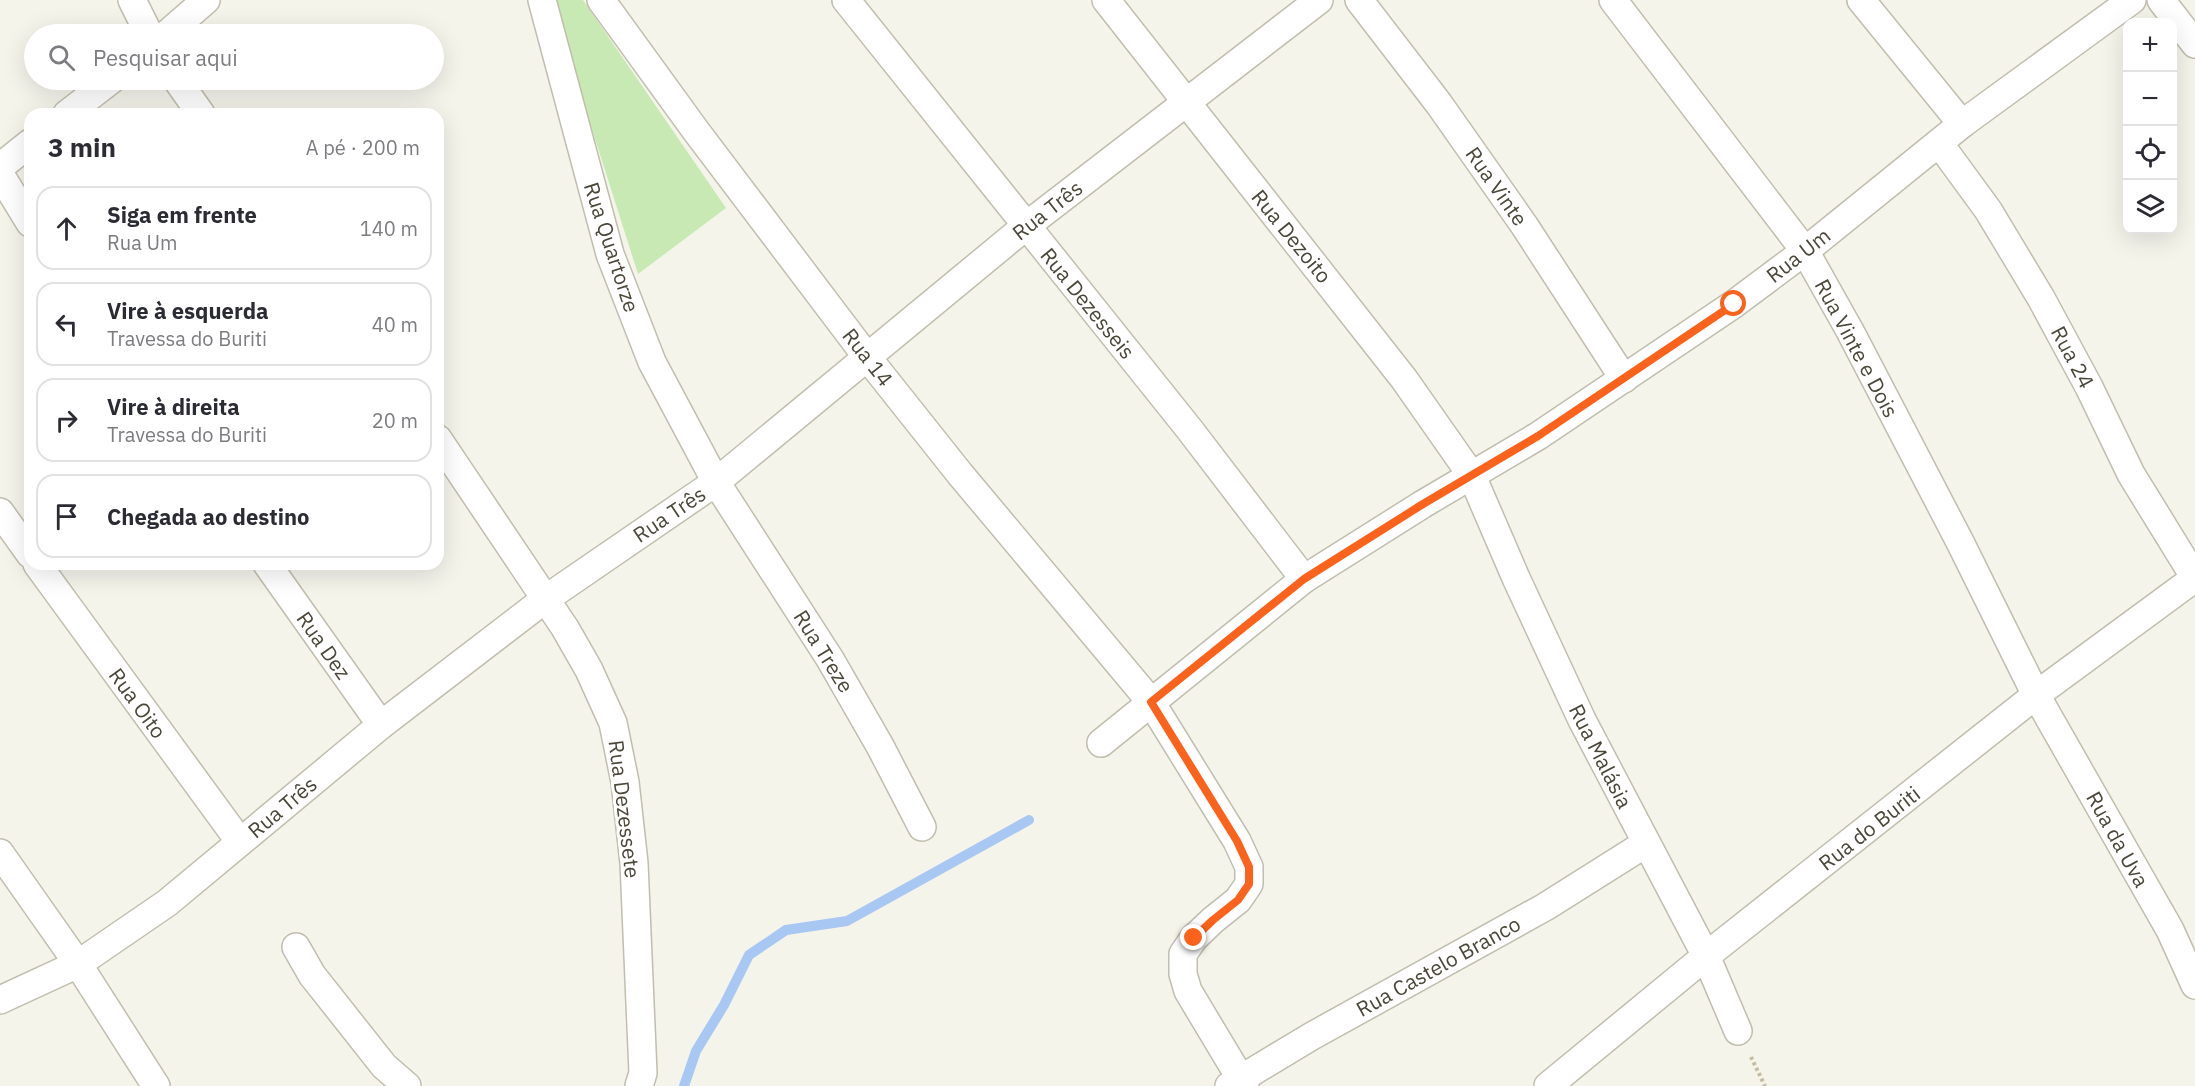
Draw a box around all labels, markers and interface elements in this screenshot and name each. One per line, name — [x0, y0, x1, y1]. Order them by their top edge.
map controls — [2123, 18, 2177, 234]
button: + — [2123, 18, 2177, 72]
search box — [24, 24, 444, 90]
icon: search — [45, 41, 78, 74]
text: Pesquisar aqui — [93, 43, 238, 72]
button: − — [2123, 72, 2177, 126]
button: locate — [2123, 126, 2177, 180]
text: 3 min — [48, 130, 116, 164]
text: A pé · 200 m — [306, 134, 420, 161]
street label: Rua Vinte — [1460, 141, 1534, 231]
street label: Rua Três — [1006, 174, 1088, 246]
street label: Rua Quartorze — [578, 178, 646, 316]
button: layers — [2123, 180, 2177, 234]
street label: Rua Dezoito — [1246, 183, 1338, 289]
text: Siga em frente — [107, 200, 257, 229]
icon: ahead — [50, 212, 83, 245]
text: 140 m — [360, 215, 418, 242]
street label: Rua Um — [1760, 221, 1836, 289]
text: Rua Um — [107, 229, 178, 256]
street label: Rua Dezesseis — [1034, 242, 1142, 364]
street label: Rua Vinte e Dois — [1809, 274, 1905, 422]
route start — [1720, 290, 1746, 316]
text: Vire à esquerda — [107, 296, 269, 325]
icon: left — [50, 308, 83, 341]
text: 40 m — [372, 311, 418, 338]
street label: Rua 24 — [2045, 321, 2101, 393]
street label: Rua 14 — [836, 322, 900, 392]
text: Travessa do Buriti — [107, 325, 267, 352]
text: Vire à direita — [107, 392, 240, 421]
icon: right — [50, 404, 83, 437]
text: 20 m — [372, 407, 418, 434]
text: Travessa do Buriti — [107, 421, 267, 448]
street label: Rua Três — [627, 479, 711, 549]
icon: arrive — [50, 500, 83, 533]
text: Chegada ao destino — [107, 502, 310, 531]
street label: Rua Treze — [788, 604, 860, 698]
street label: Rua Dez — [291, 606, 358, 685]
street label: Rua Oito — [103, 662, 173, 744]
street label: Rua Malásia — [1563, 699, 1639, 813]
street label: Rua Dezessete — [603, 738, 647, 880]
street label: Rua Três — [242, 770, 322, 844]
street label: Rua do Buriti — [1812, 780, 1926, 876]
street label: Rua da Uva — [2080, 786, 2156, 892]
street label: Rua Castelo Branco — [1351, 909, 1525, 1023]
route end — [1180, 924, 1206, 950]

